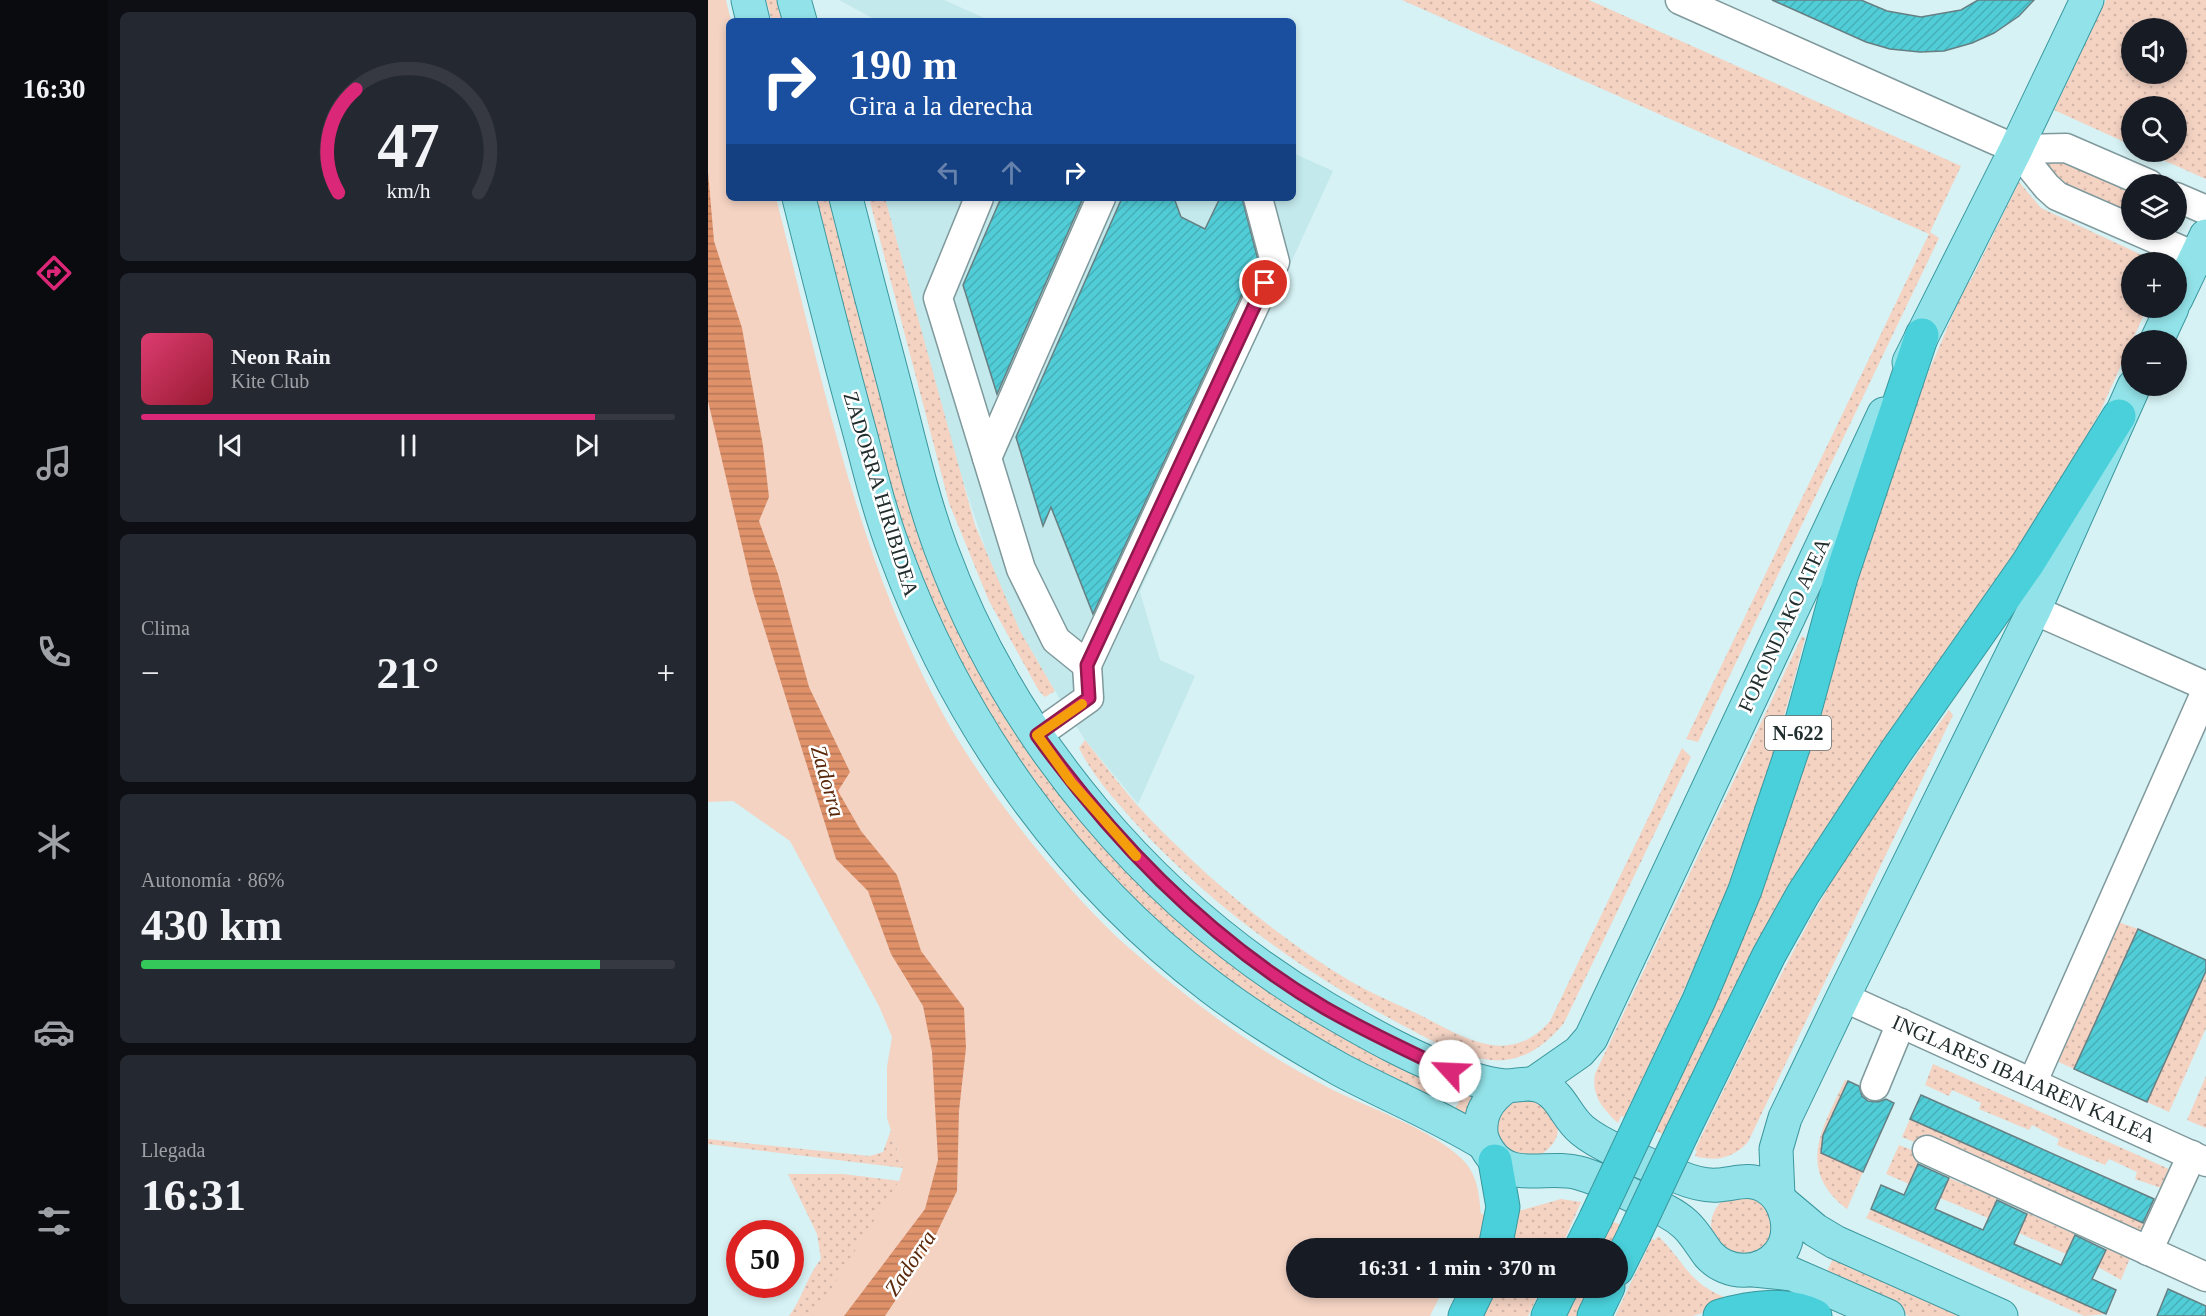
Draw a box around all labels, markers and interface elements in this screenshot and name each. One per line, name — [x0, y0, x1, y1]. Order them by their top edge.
map controls — [2121, 18, 2187, 396]
button: sound — [2121, 18, 2187, 84]
icon: right — [750, 42, 828, 120]
text: 190 m — [849, 42, 958, 88]
text: 16:30 — [23, 74, 86, 104]
text: Gira a la derecha — [849, 91, 1033, 121]
button: search — [2121, 96, 2187, 162]
text: 47 — [377, 112, 439, 181]
icon: left — [932, 156, 965, 189]
icon: ahead — [995, 156, 1028, 189]
icon: right — [1058, 156, 1091, 189]
button: layers — [2121, 174, 2187, 240]
text: km/h — [386, 180, 430, 204]
icon: directions — [33, 252, 75, 294]
button: + — [2121, 252, 2187, 318]
pin — [1239, 257, 1290, 308]
icon: arrive — [1248, 266, 1281, 299]
button: − — [2121, 330, 2187, 396]
text: Neon Rain — [231, 344, 331, 369]
text: Kite Club — [231, 370, 309, 392]
street label: ZADORRA HIRIBIDEA — [838, 389, 924, 600]
icon: previous — [214, 429, 247, 462]
icon: pause — [392, 429, 425, 462]
icon: next — [570, 429, 603, 462]
icon: music — [33, 442, 75, 484]
street label: FORONDAKO ATEA — [1733, 533, 1835, 716]
text: Clima — [141, 617, 190, 639]
icon: phone — [33, 631, 75, 673]
text: 21° — [377, 648, 440, 698]
text: − — [141, 655, 160, 691]
text: + — [656, 655, 675, 691]
road number: N-622 — [1765, 716, 1831, 750]
water label: Zadorra — [806, 742, 850, 820]
icon: climate — [33, 821, 75, 863]
text: Autonomía · 86% — [141, 869, 284, 891]
text: 430 km — [141, 900, 282, 950]
street label: INGLARES IBAIAREN KALEA — [1889, 1010, 2160, 1148]
icon: car — [33, 1011, 75, 1053]
position arrow — [1418, 1039, 1482, 1103]
text: Llegada — [141, 1139, 205, 1161]
text: 16:31 — [141, 1170, 246, 1220]
icon: filters — [33, 1200, 75, 1242]
speed limit sign: 50 — [726, 1220, 804, 1298]
water label: Zadorra — [879, 1226, 941, 1300]
text: 16:31 · 1 min · 370 m — [1358, 1255, 1556, 1280]

